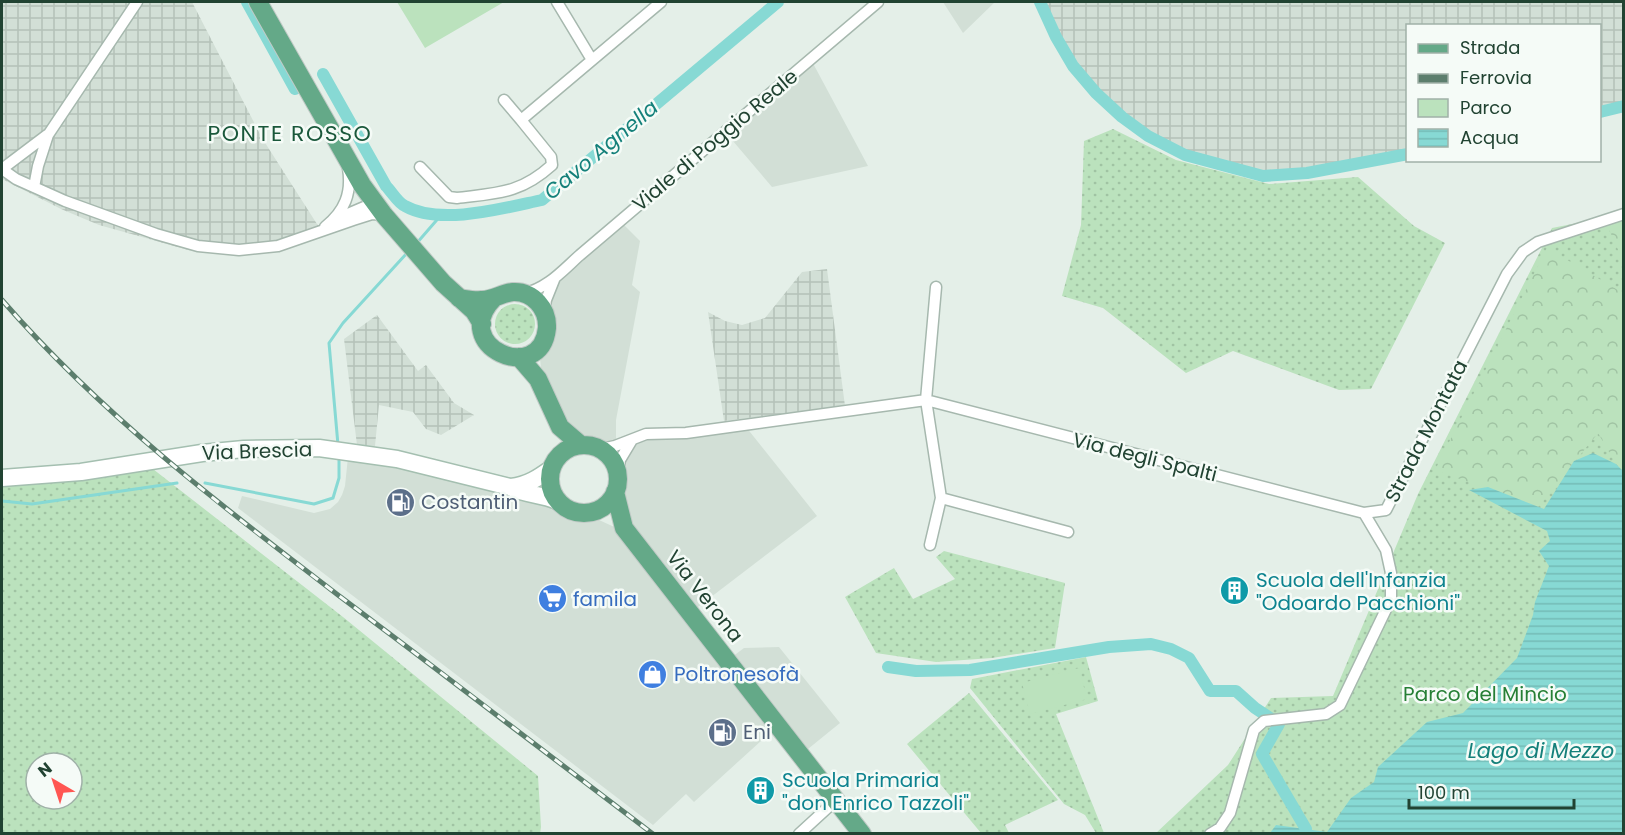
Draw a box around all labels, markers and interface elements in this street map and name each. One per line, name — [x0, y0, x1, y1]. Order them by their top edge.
legend — [1406, 24, 1601, 162]
text: Strada — [1460, 35, 1520, 60]
street label: Viale di Poggio Reale — [626, 62, 804, 218]
text: Ferrovia — [1460, 65, 1532, 90]
water label: Cavo Agnella — [537, 93, 664, 206]
text: Parco — [1460, 95, 1512, 120]
district label: PONTE ROSSO — [208, 118, 372, 149]
text: Acqua — [1460, 125, 1519, 150]
street label: Strada Montata — [1378, 355, 1474, 507]
street label: Via degli Spalti — [1070, 426, 1220, 488]
street label: Via Brescia — [201, 435, 313, 467]
fuel station icon: Costantin — [384, 486, 416, 518]
place label: Costantin — [421, 488, 518, 516]
street label: Via Verona — [660, 544, 750, 648]
place label: Scuola dell'Infanzia "Odoardo Pacchioni" — [1256, 566, 1460, 617]
building icon: Scuola dell'Infanzia "Odoardo Pacchioni" — [1219, 575, 1251, 607]
supermarket icon: famila — [536, 583, 568, 615]
place label: famila — [573, 585, 637, 613]
shop icon: Poltronesofà — [637, 658, 669, 690]
place label: Poltronesofà — [674, 660, 799, 688]
park label: Parco del Mincio — [1403, 680, 1567, 708]
fuel station icon: Eni — [706, 716, 738, 748]
place label: Eni — [743, 718, 771, 746]
water label: Lago di Mezzo — [1468, 736, 1614, 765]
north arrow — [24, 751, 84, 811]
text: N — [33, 757, 57, 782]
place label: Scuola Primaria "don Enrico Tazzoli" — [782, 766, 969, 817]
scale bar — [1409, 772, 1574, 810]
building icon: Scuola Primaria "don Enrico Tazzoli" — [745, 775, 777, 807]
text: 100 m — [1418, 780, 1470, 805]

